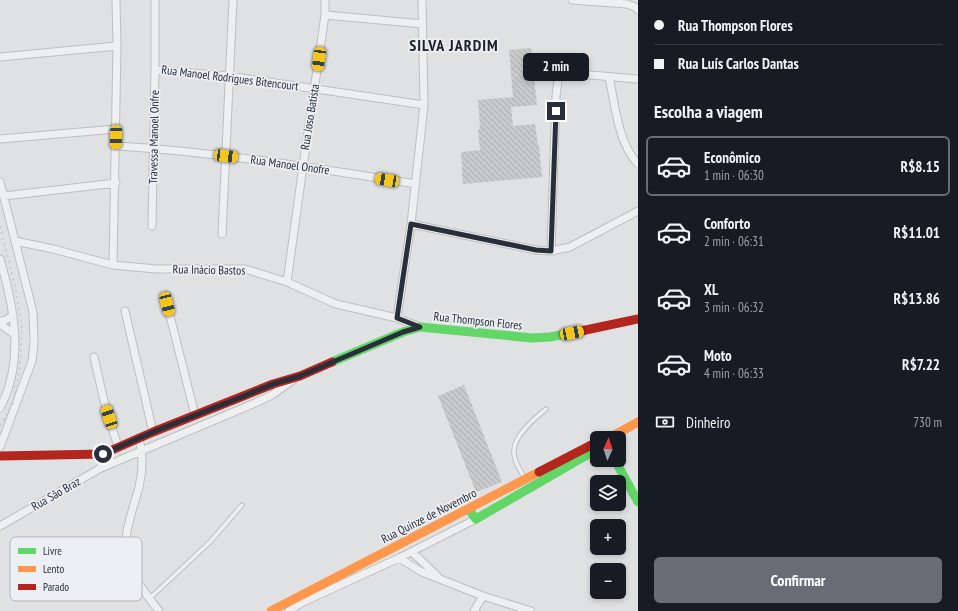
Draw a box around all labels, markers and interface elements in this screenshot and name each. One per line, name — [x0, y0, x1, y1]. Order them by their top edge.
text: Rua Thompson Flores — [678, 16, 793, 35]
district label: SILVA JARDIM — [409, 35, 499, 55]
car — [311, 46, 327, 72]
callout: 2 min — [523, 53, 589, 81]
text: Rua Luís Carlos Dantas — [678, 54, 799, 73]
text: 2 min — [543, 58, 569, 75]
street label: Rua Manoel Rodrigues Bitencourt — [161, 62, 300, 93]
street label: Rua Joso Batista — [297, 83, 322, 151]
street label: Travessa Manoel Onfre — [145, 90, 162, 184]
text: Escolha a viagem — [654, 100, 763, 123]
route end — [547, 102, 565, 120]
car — [110, 125, 122, 149]
icon: car — [656, 148, 692, 184]
text: Econômico — [704, 148, 761, 167]
car — [213, 149, 239, 163]
street label: Rua Manoel Onofre — [250, 152, 331, 177]
text: R$8.15 — [901, 157, 940, 176]
text: 1 min · 06:30 — [704, 167, 764, 184]
car — [374, 172, 400, 188]
icon: car — [656, 214, 692, 250]
text: Conforto — [704, 214, 750, 233]
text: R$11.01 — [893, 223, 940, 242]
text: 2 min · 06:31 — [704, 233, 764, 250]
street label: Rua Inácio Bastos — [173, 261, 246, 278]
icon: car — [656, 280, 692, 316]
text: XL — [704, 280, 718, 299]
text: R$13.86 — [893, 289, 940, 308]
car — [158, 291, 176, 317]
text: 3 min · 06:32 — [704, 299, 764, 316]
street label: Rua Thompson Flores — [433, 308, 523, 333]
car — [559, 325, 585, 341]
icon: car — [656, 346, 692, 382]
text: Moto — [704, 346, 732, 365]
text: R$7.22 — [902, 355, 940, 374]
text: 4 min · 06:33 — [704, 365, 764, 382]
car — [100, 404, 118, 430]
icon: cash — [654, 411, 676, 433]
text: Dinheiro — [686, 413, 730, 432]
text: 730 m — [913, 414, 942, 431]
north arrow — [590, 431, 626, 467]
map controls — [590, 431, 626, 599]
route start — [94, 445, 112, 463]
street label: Rua São Braz — [29, 474, 83, 514]
button: layers — [590, 475, 626, 511]
street label: Rua Quinze de Novembro — [379, 485, 479, 546]
button: + — [590, 519, 626, 555]
legend — [10, 537, 142, 601]
text: Livre — [43, 544, 62, 558]
button: Confirmar — [654, 557, 942, 603]
text: Lento — [43, 562, 64, 576]
button: − — [590, 563, 626, 599]
text: Parado — [43, 580, 69, 594]

